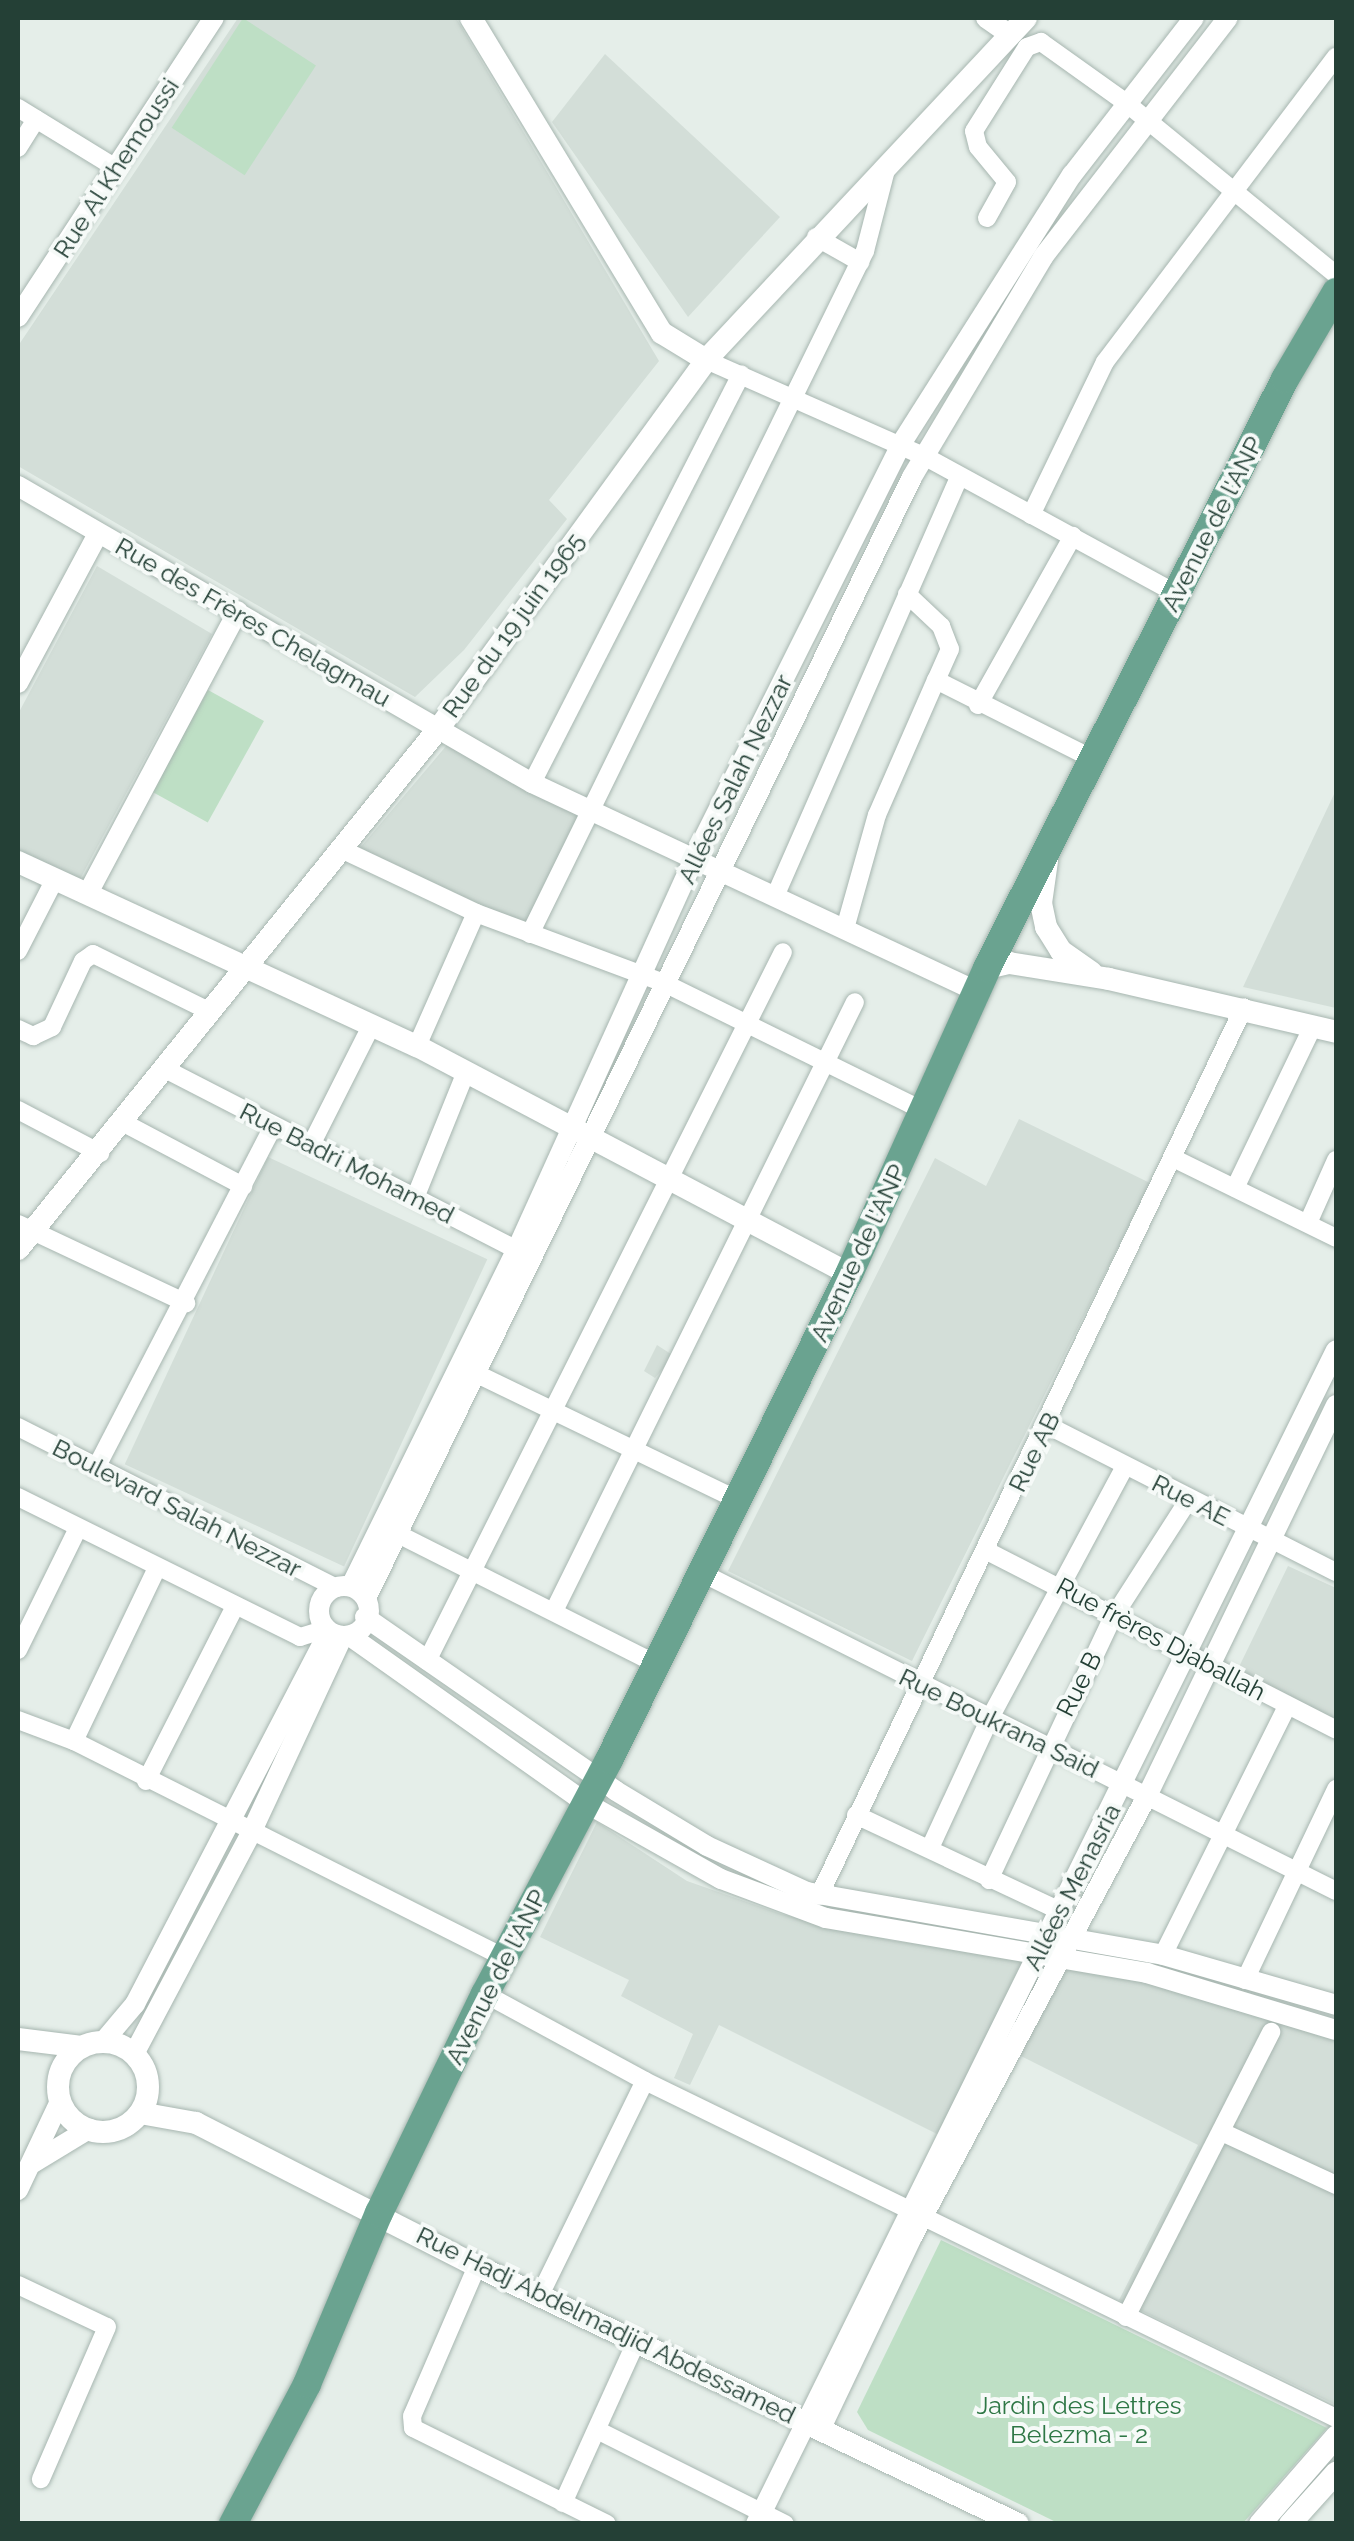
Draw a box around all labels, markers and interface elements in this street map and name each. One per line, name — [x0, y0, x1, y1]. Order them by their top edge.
street label: Rue Al Khemoussi — [46, 72, 186, 264]
street label: Avenue de l'ANP — [1155, 432, 1269, 616]
street label: Rue du 19 juin 1965 — [436, 527, 590, 723]
street label: Rue des Frères Chelagmau — [110, 531, 396, 713]
street label: Allées Salah Nezzar — [671, 669, 799, 889]
street label: Rue Badri Mohamed — [235, 1096, 459, 1230]
street label: Avenue de l'ANP — [804, 1160, 912, 1346]
street label: Rue AB — [1002, 1407, 1066, 1497]
street label: Boulevard Salah Nezzar — [48, 1432, 306, 1584]
street label: Rue AE — [1147, 1468, 1235, 1532]
street label: Rue frères Djaballah — [1051, 1571, 1271, 1707]
street label: Rue B — [1050, 1647, 1108, 1721]
street label: Rue Boukrana Said — [894, 1662, 1104, 1784]
street label: Allées Menasria — [1017, 1799, 1127, 1975]
street label: Avenue de l'ANP — [439, 1885, 553, 2069]
street label: Rue Hadj Abdelmadjid Abdessamed — [411, 2220, 801, 2430]
park label: Jardin des Lettres Belezma - 2 — [976, 2391, 1182, 2450]

